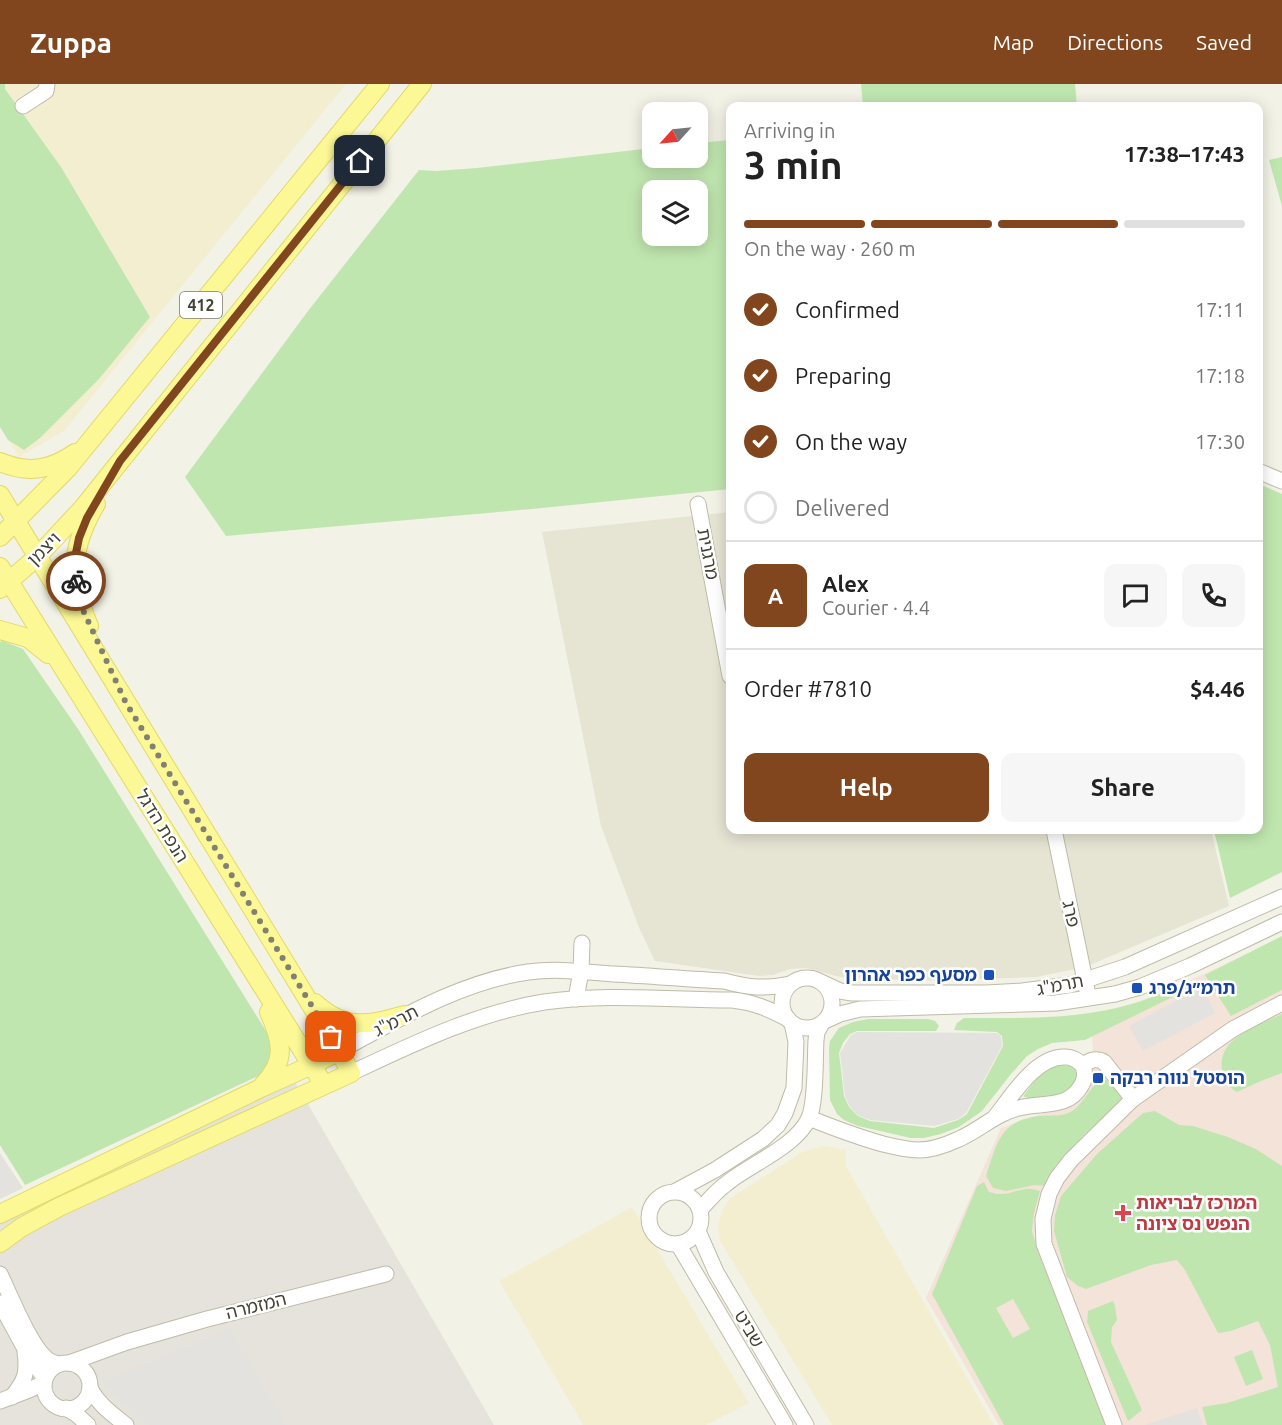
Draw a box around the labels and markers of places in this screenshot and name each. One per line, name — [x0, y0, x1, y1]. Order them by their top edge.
pin — [334, 135, 385, 186]
place label: מסעף כפר אהרון — [845, 964, 977, 984]
marker: מסעף כפר אהרון — [982, 968, 996, 982]
place label: תרמ״ג/פרג — [1149, 977, 1236, 997]
marker: תרמ״ג/פרג — [1130, 981, 1144, 995]
pin — [305, 1011, 356, 1062]
place label: הוסטל נווה רבקה — [1110, 1067, 1245, 1087]
marker: הוסטל נווה רבקה — [1091, 1071, 1105, 1085]
place label: המרכז לבריאות הנפש נס ציונה — [1136, 1192, 1257, 1233]
marker: המרכז לבריאות הנפש נס ציונה — [1114, 1204, 1132, 1222]

